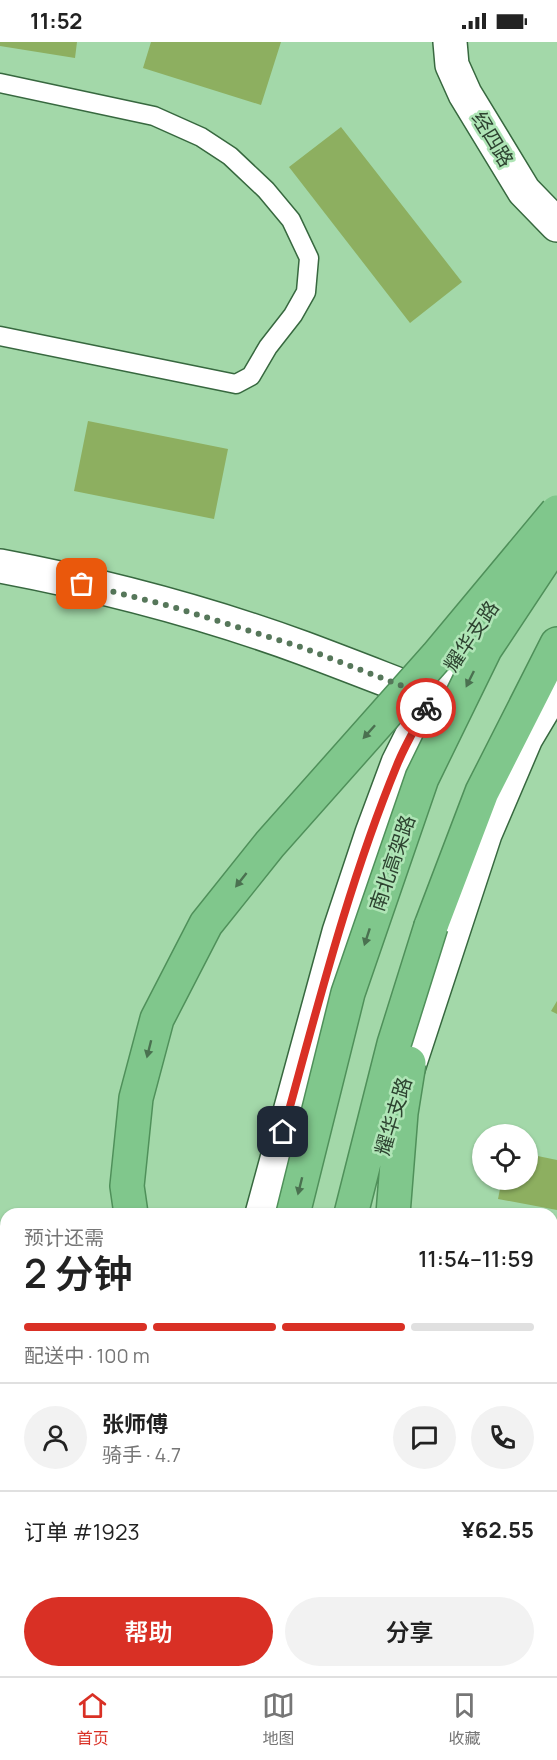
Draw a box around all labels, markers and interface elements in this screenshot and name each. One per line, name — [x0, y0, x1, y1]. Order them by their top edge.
text: 11:52 — [30, 6, 82, 36]
street label: 经四路 — [466, 106, 520, 172]
pin — [56, 558, 107, 609]
icon: bag — [65, 567, 98, 600]
street label: 耀华支路 — [437, 595, 505, 677]
one-way arrow — [466, 670, 475, 687]
courier — [396, 678, 456, 738]
icon: bike — [410, 692, 443, 725]
one-way arrow — [363, 724, 376, 739]
street label: 南北高架路 — [363, 811, 421, 915]
one-way arrow — [235, 872, 248, 888]
one-way arrow — [362, 928, 371, 946]
one-way arrow — [143, 1040, 153, 1059]
street label: 耀华支路 — [368, 1074, 418, 1158]
pin — [257, 1106, 308, 1157]
icon: home — [266, 1115, 299, 1148]
map controls — [472, 1124, 538, 1190]
button: locate — [472, 1124, 538, 1190]
one-way arrow — [295, 1177, 305, 1196]
text: 预计还需 — [24, 1224, 104, 1251]
text: 11:54–11:59 — [418, 1244, 534, 1274]
text: 2 分钟 — [24, 1246, 133, 1300]
text: 配送中 · 100 m — [24, 1342, 150, 1369]
button: person — [24, 1406, 87, 1469]
button: chat — [393, 1406, 456, 1469]
button: phone — [471, 1406, 534, 1469]
text: 张师傅 — [102, 1409, 168, 1439]
text: 骑手 · 4.7 — [102, 1441, 181, 1468]
text: ¥62.55 — [461, 1515, 534, 1545]
text: 订单 #1923 — [24, 1517, 140, 1547]
button: 帮助 — [24, 1597, 273, 1666]
button: 分享 — [285, 1597, 534, 1666]
tab: 首页 — [76, 1689, 109, 1749]
tab: 地图 — [262, 1689, 295, 1749]
tab: 收藏 — [448, 1689, 481, 1749]

